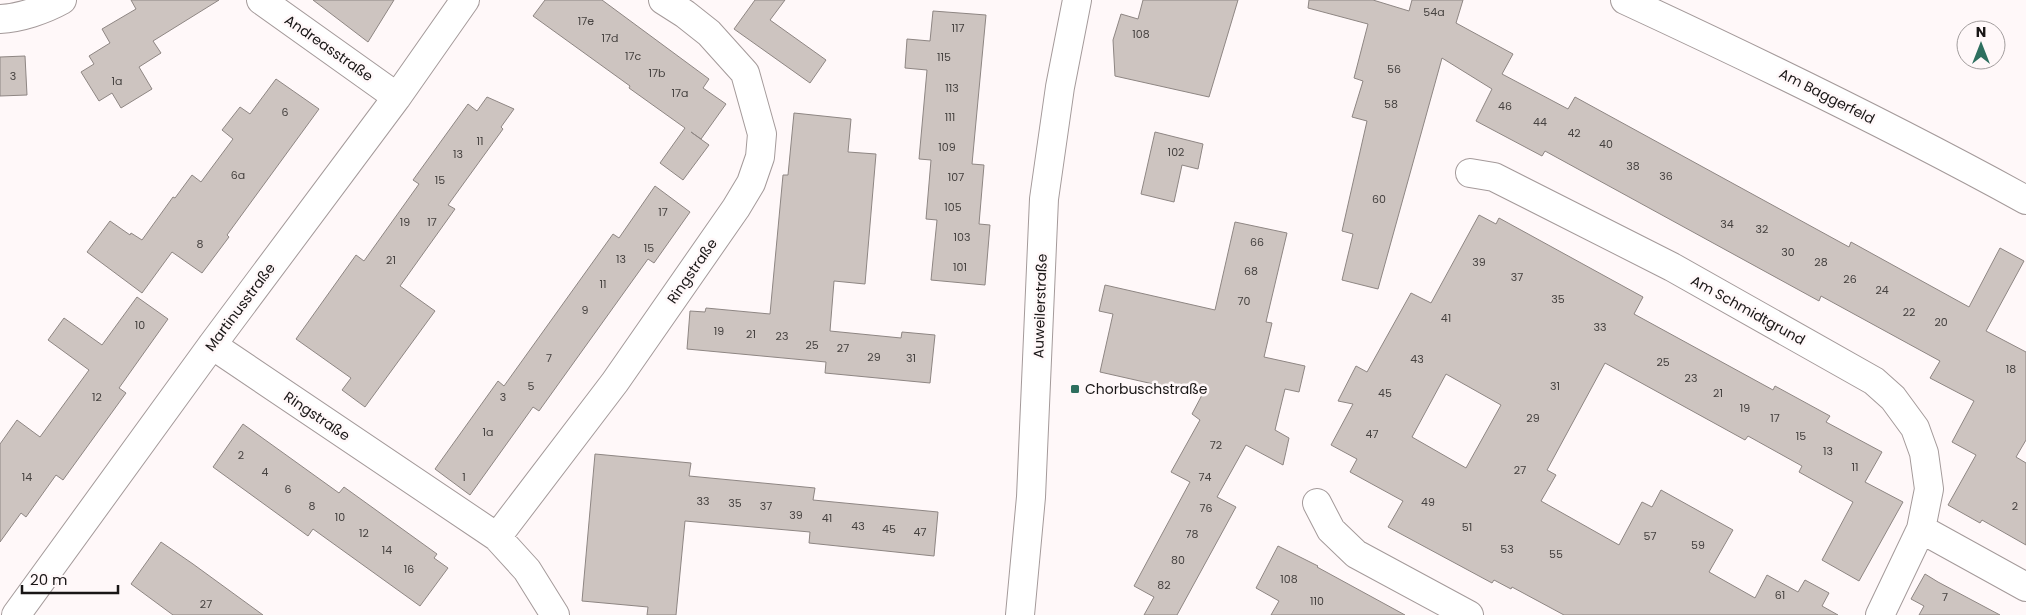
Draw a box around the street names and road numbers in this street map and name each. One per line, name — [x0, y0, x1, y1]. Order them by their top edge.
street label: Andreasstraße — [281, 10, 378, 86]
street label: Am Baggerfeld — [1776, 63, 1878, 129]
street label: Ringstraße — [662, 234, 722, 308]
street label: Auweilerstraße — [1028, 253, 1052, 359]
street label: Martinusstraße — [200, 258, 280, 355]
street label: Am Schmidtgrund — [1687, 270, 1809, 350]
street label: Ringstraße — [280, 387, 354, 446]

